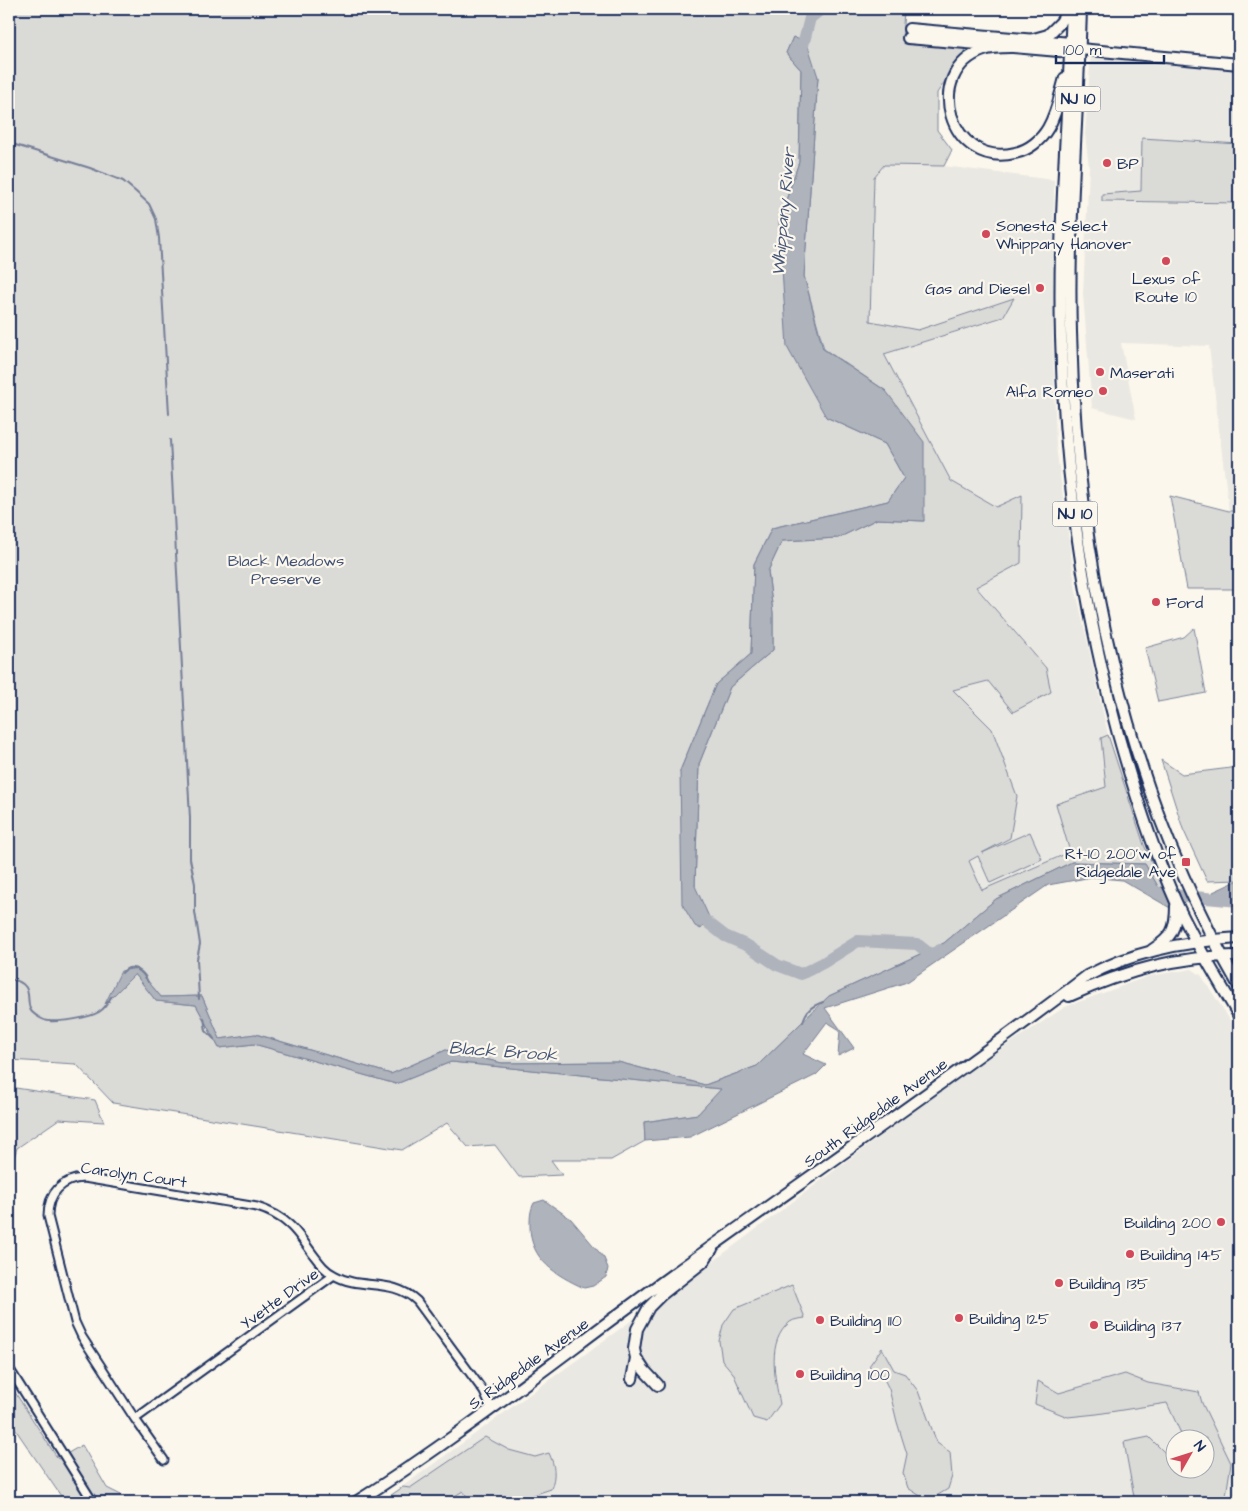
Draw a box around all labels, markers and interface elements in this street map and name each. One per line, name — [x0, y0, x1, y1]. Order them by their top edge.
scale bar — [1056, 32, 1163, 64]
text: 100 m — [1063, 40, 1102, 61]
road number: NJ 10 — [1056, 86, 1100, 112]
water label: Whippany River — [765, 145, 803, 277]
place label: BP — [1117, 153, 1139, 175]
marker: BP — [1101, 157, 1113, 169]
place label: Sonesta Select Whippany Hanover — [996, 215, 1131, 256]
marker: Sonesta Select Whippany Hanover — [980, 228, 992, 240]
marker: Lexus of Route 10 — [1160, 255, 1172, 267]
place label: Lexus of Route 10 — [1132, 268, 1201, 308]
place label: Gas and Diesel — [925, 278, 1030, 300]
marker: Gas and Diesel — [1034, 282, 1046, 294]
place label: Maserati — [1110, 362, 1175, 384]
marker: Maserati — [1094, 366, 1106, 378]
place label: Alfa Romeo — [1006, 381, 1093, 403]
marker: Alfa Romeo — [1097, 385, 1109, 397]
road number: NJ 10 — [1052, 502, 1098, 526]
park label: Black Meadows Preserve — [228, 550, 344, 590]
place label: Ford — [1166, 592, 1203, 614]
marker: Ford — [1150, 596, 1162, 608]
place label: Rt-10 200'w of Ridgedale Ave — [1065, 843, 1177, 884]
marker: Rt-10 200'w of Ridgedale Ave — [1180, 856, 1192, 868]
water label: Black Brook — [448, 1035, 559, 1068]
street label: South Ridgedale Avenue — [799, 1053, 953, 1173]
street label: Carolyn Court — [79, 1157, 189, 1194]
place label: Building 200 — [1124, 1212, 1211, 1235]
marker: Building 200 — [1215, 1216, 1227, 1228]
place label: Building 145 — [1140, 1244, 1223, 1267]
marker: Building 145 — [1124, 1248, 1136, 1260]
street label: Yvette Drive — [236, 1263, 324, 1335]
place label: Building 135 — [1069, 1273, 1149, 1296]
marker: Building 135 — [1053, 1277, 1065, 1289]
place label: Building 125 — [969, 1308, 1050, 1331]
place label: Building 110 — [830, 1310, 902, 1333]
street label: S. Ridgedale Avenue — [464, 1312, 594, 1416]
marker: Building 125 — [953, 1312, 965, 1324]
marker: Building 110 — [814, 1314, 826, 1326]
place label: Building 137 — [1104, 1315, 1182, 1338]
marker: Building 137 — [1088, 1319, 1100, 1331]
place label: Building 100 — [810, 1364, 890, 1387]
marker: Building 100 — [794, 1368, 806, 1380]
north arrow — [1166, 1428, 1216, 1478]
text: N — [1189, 1437, 1210, 1456]

